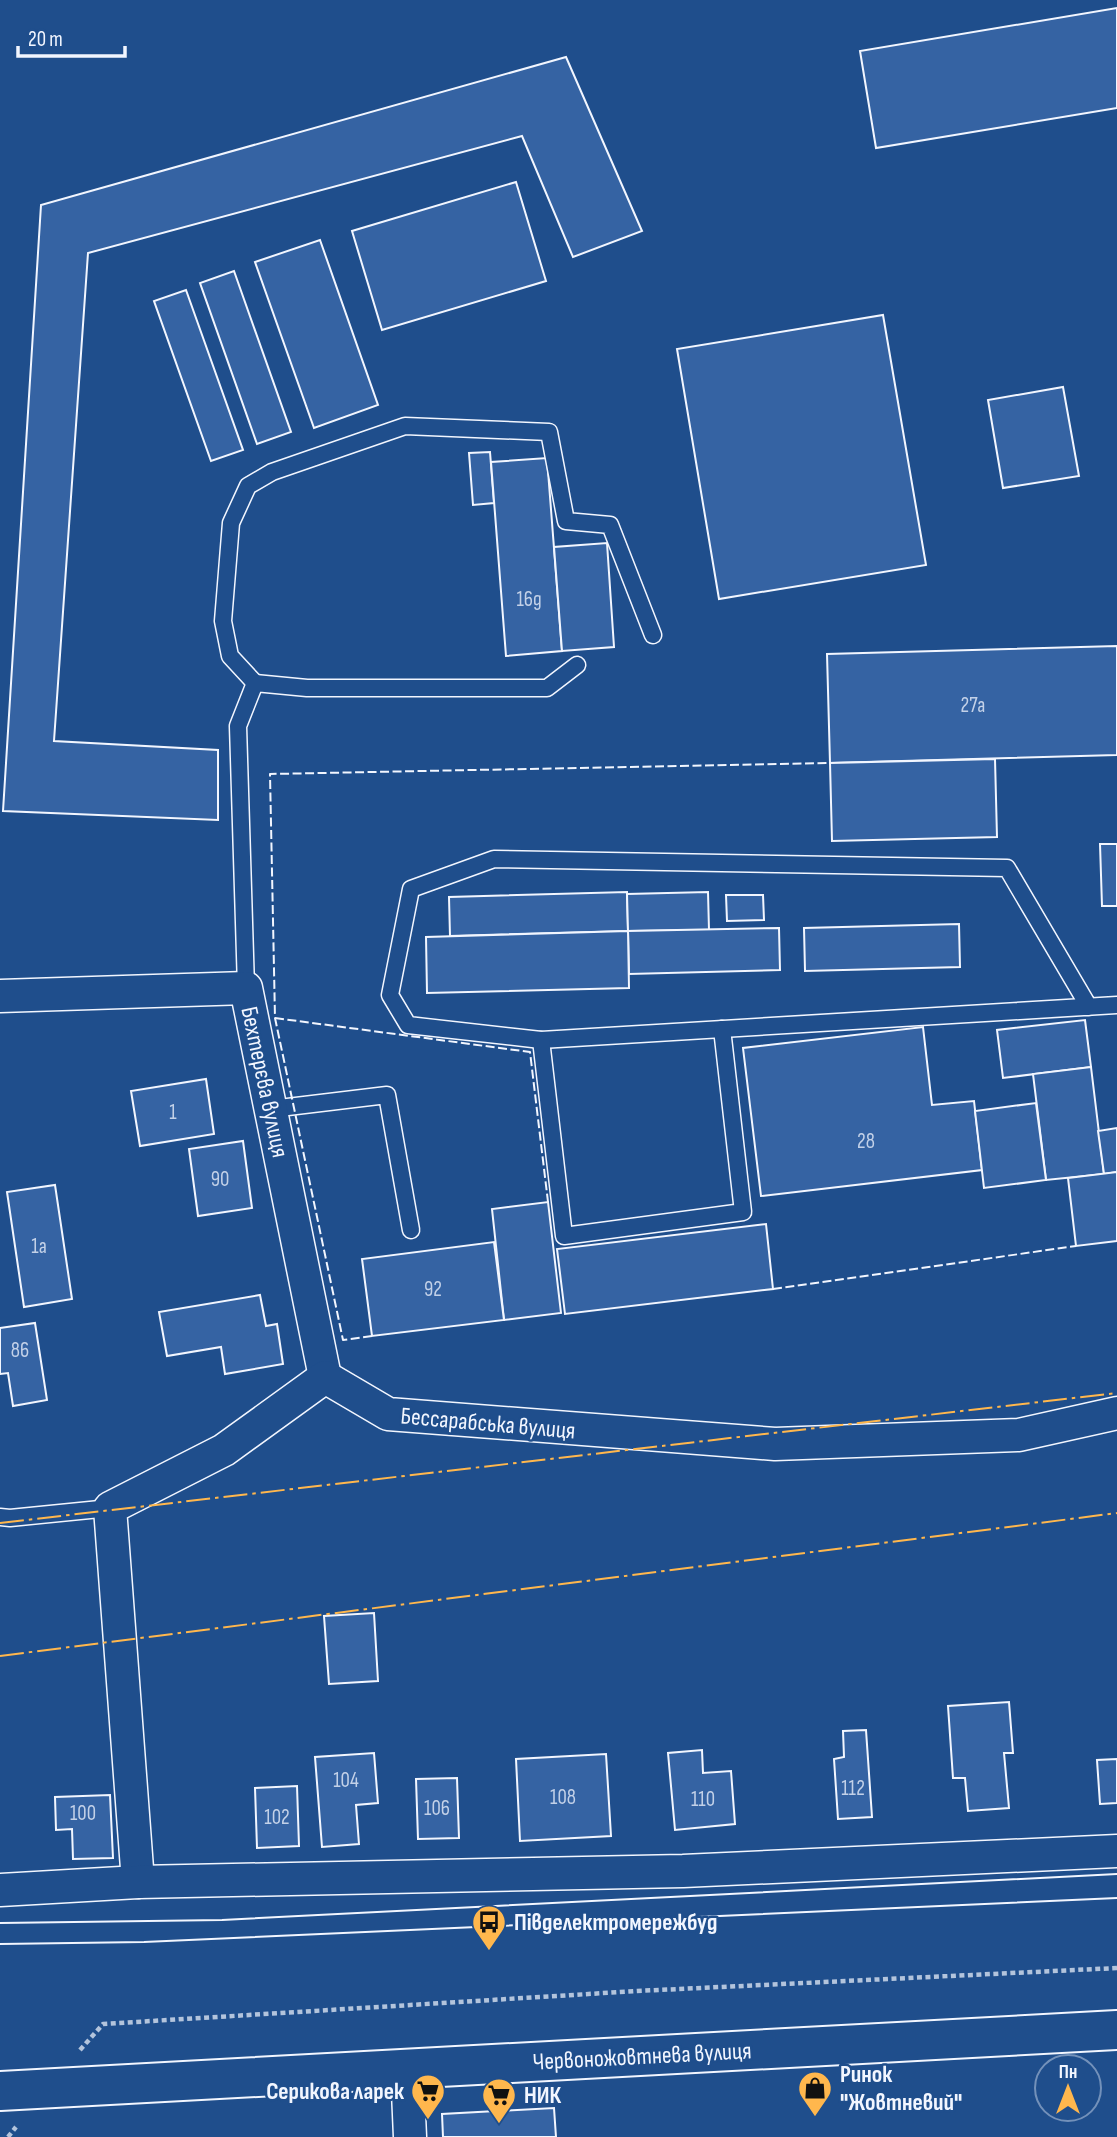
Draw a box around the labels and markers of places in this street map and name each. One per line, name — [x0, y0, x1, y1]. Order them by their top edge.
bus stop icon: Півделектромережбуд — [470, 1903, 508, 1952]
place label: Півделектромережбуд — [514, 1908, 717, 1937]
place label: Ринок "Жовтневий" — [840, 2060, 962, 2117]
shop icon: Ринок "Жовтневий" — [796, 2069, 834, 2118]
supermarket icon: Серикова ларек — [409, 2072, 447, 2121]
supermarket icon: НИК — [480, 2076, 518, 2125]
place label: Серикова ларек — [266, 2077, 405, 2106]
place label: НИК — [524, 2081, 562, 2110]

